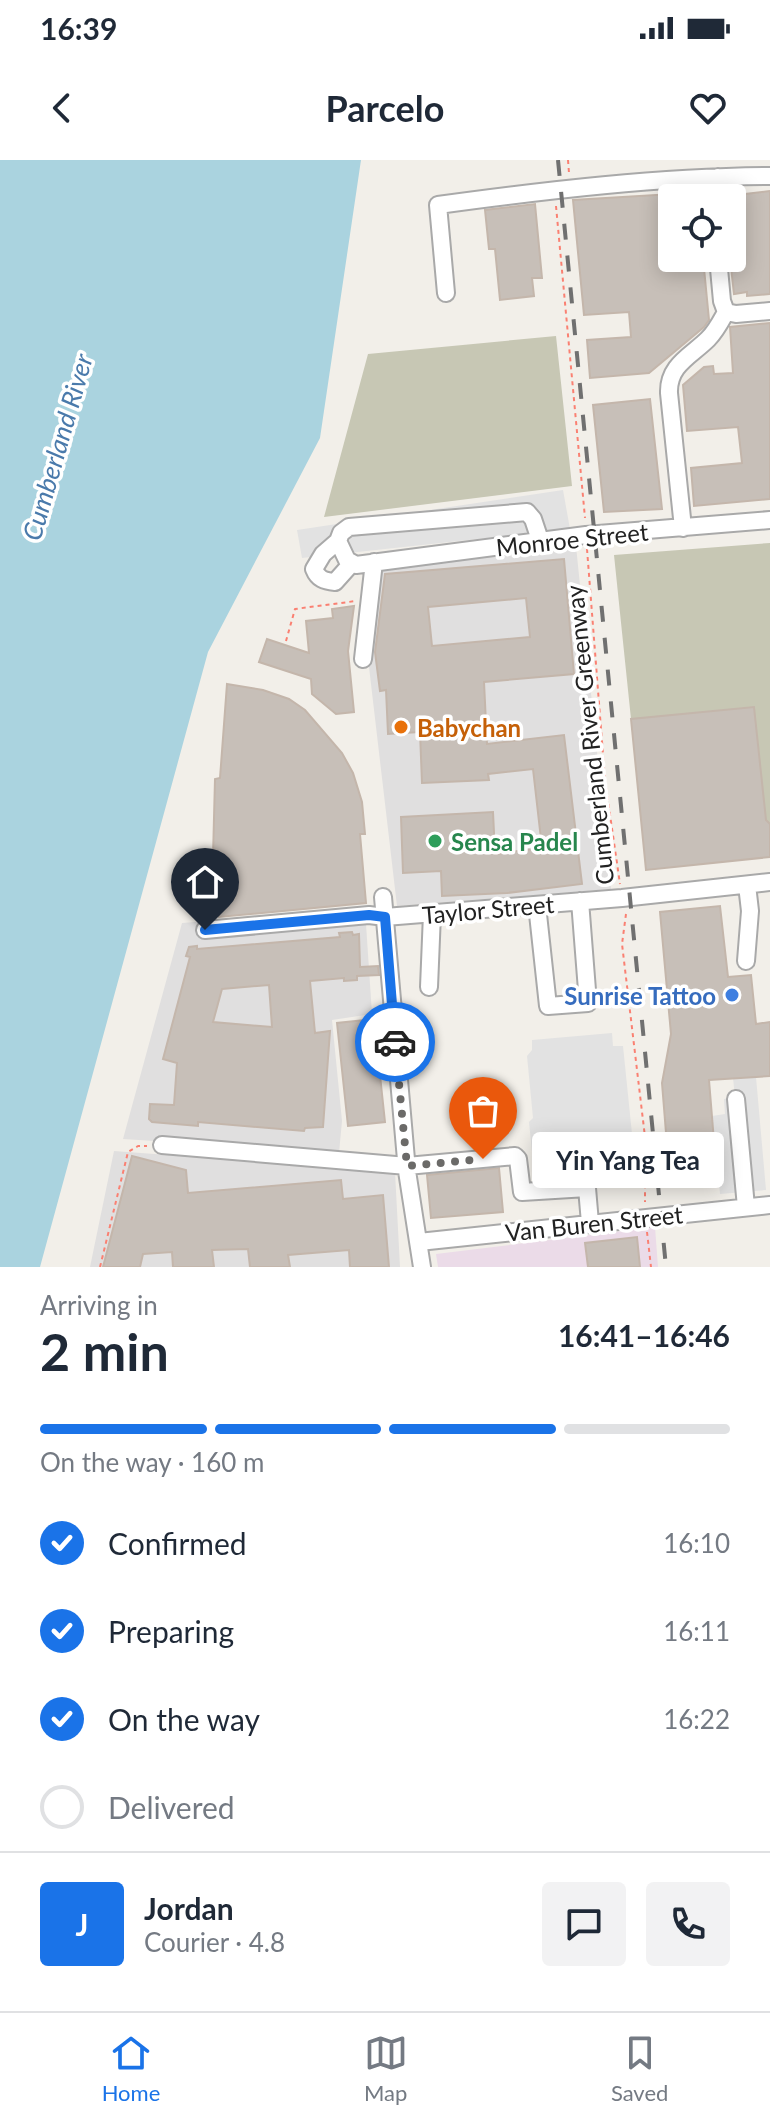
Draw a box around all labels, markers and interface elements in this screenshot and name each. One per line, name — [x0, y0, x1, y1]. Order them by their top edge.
text: 16:39 — [40, 10, 117, 46]
icon: back — [40, 86, 84, 130]
text: Parcelo — [326, 86, 444, 130]
icon: heart — [686, 86, 730, 130]
map controls — [658, 184, 746, 272]
button: locate — [658, 184, 746, 272]
water label: Cumberland River — [15, 349, 99, 544]
street label: Monroe Street — [495, 517, 650, 561]
street label: Cumberland River Greenway — [559, 583, 619, 886]
place label: Babychan — [417, 713, 521, 742]
marker: Babychan — [392, 718, 410, 736]
place label: Sensa Padel — [451, 827, 578, 856]
marker: Sensa Padel — [426, 832, 444, 850]
pin — [171, 848, 239, 930]
icon: home — [183, 860, 227, 904]
street label: Taylor Street — [421, 889, 556, 929]
place label: Sunrise Tattoo — [564, 981, 716, 1010]
marker: Sunrise Tattoo — [723, 986, 741, 1004]
courier — [355, 1002, 435, 1082]
icon: car — [373, 1020, 417, 1064]
pin — [449, 1077, 517, 1159]
icon: bag — [461, 1089, 505, 1133]
callout: Yin Yang Tea — [531, 1131, 723, 1187]
text: Yin Yang Tea — [556, 1144, 700, 1176]
street label: Van Buren Street — [504, 1199, 685, 1247]
text: Arriving in — [40, 1289, 158, 1321]
text: 16:41–16:46 — [558, 1317, 730, 1353]
text: 2 min — [40, 1320, 169, 1382]
text: On the way · 160 m — [40, 1446, 264, 1478]
icon: check — [40, 1521, 84, 1565]
text: Confirmed — [108, 1525, 247, 1561]
text: 16:10 — [663, 1527, 730, 1559]
icon: check — [40, 1609, 84, 1653]
text: Preparing — [108, 1613, 234, 1649]
text: 16:11 — [663, 1615, 730, 1647]
icon: check — [40, 1697, 84, 1741]
text: On the way — [108, 1701, 260, 1737]
text: 16:22 — [663, 1703, 730, 1735]
text: Delivered — [108, 1789, 235, 1825]
button: chat — [542, 1882, 626, 1966]
button: phone — [646, 1882, 730, 1966]
text: Jordan — [144, 1890, 234, 1926]
text: J — [76, 1906, 88, 1942]
text: Courier · 4.8 — [144, 1926, 285, 1958]
tab: Home — [102, 2031, 160, 2106]
tab: Map — [364, 2031, 408, 2106]
tab: Saved — [611, 2031, 668, 2106]

